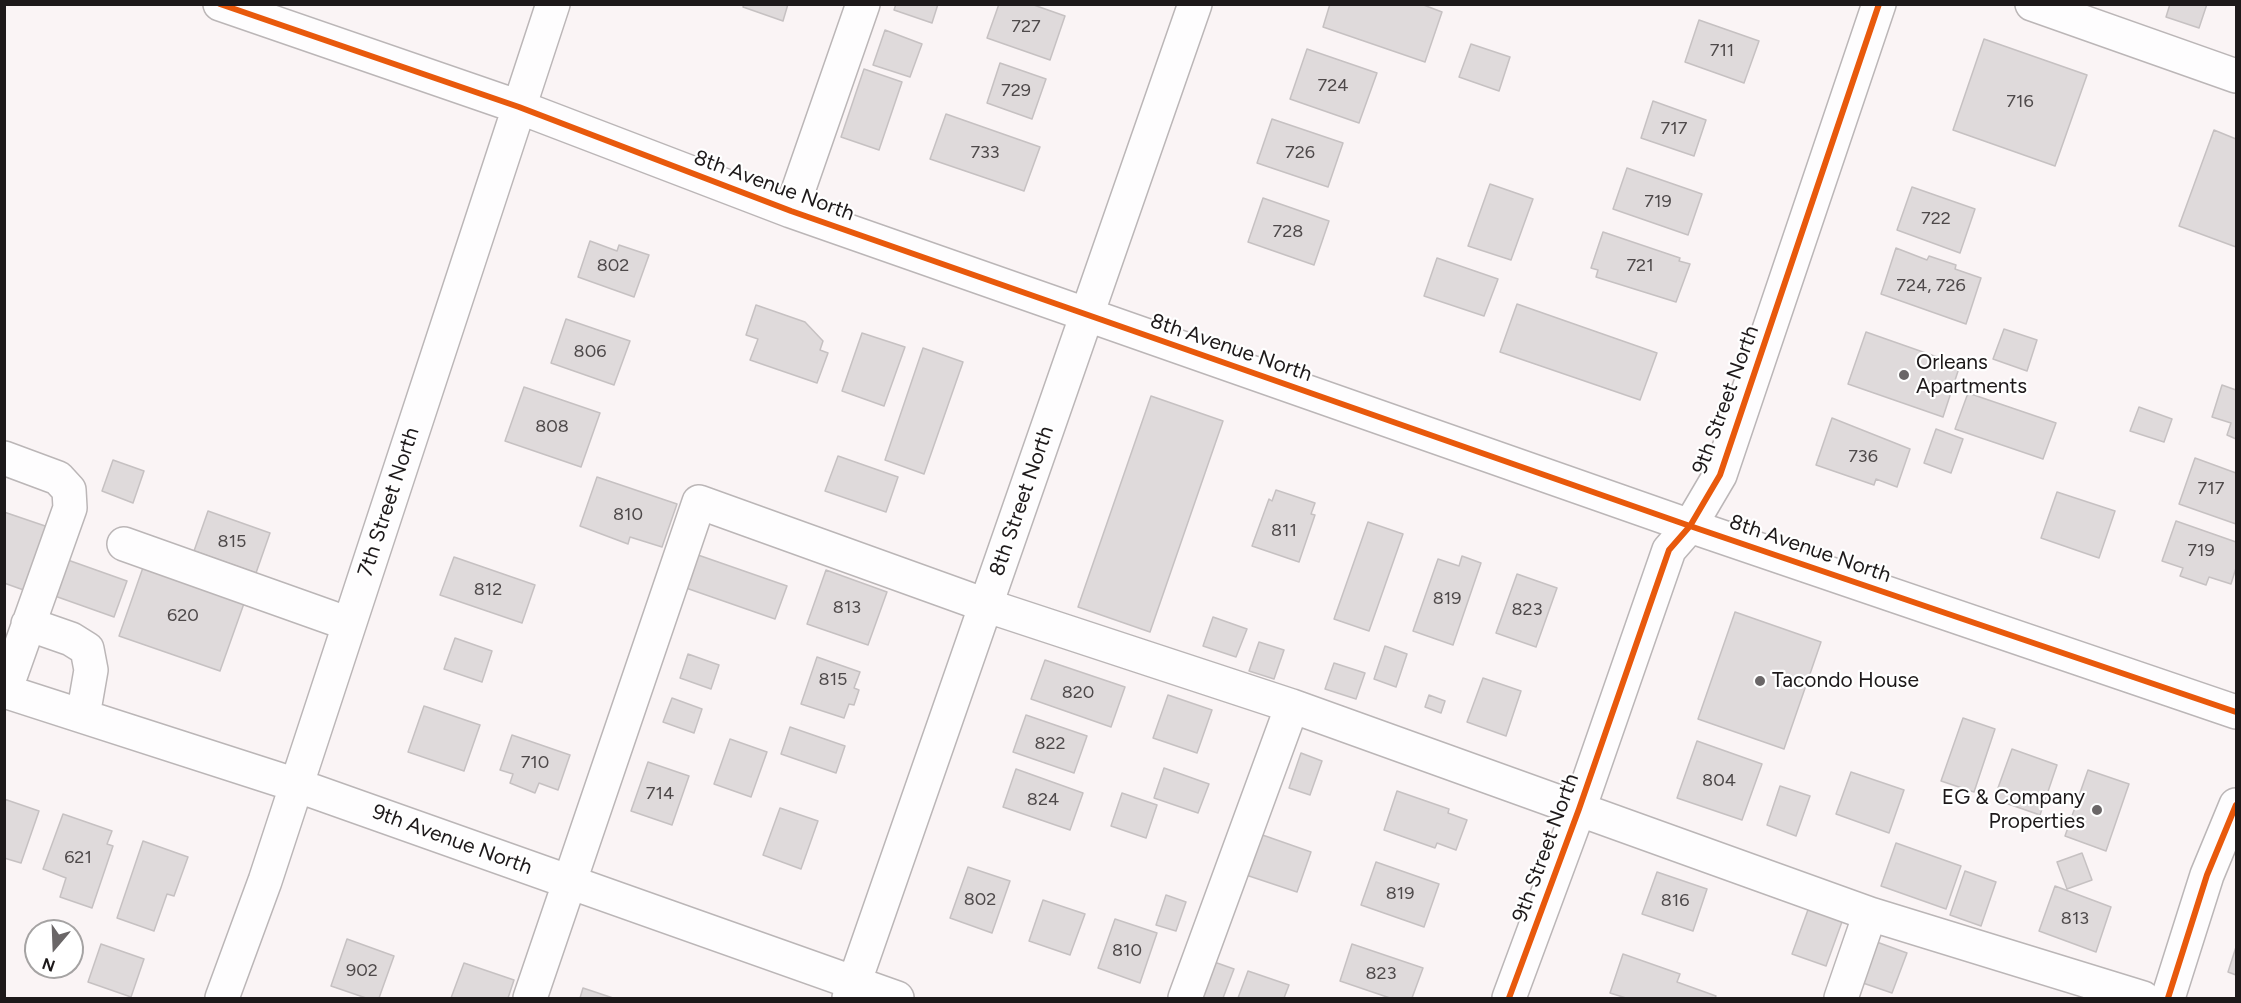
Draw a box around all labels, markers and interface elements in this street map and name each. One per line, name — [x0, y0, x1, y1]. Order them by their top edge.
house number: 727 — [1011, 16, 1041, 38]
house number: 711 — [1710, 40, 1734, 62]
house number: 724 — [1318, 75, 1348, 97]
house number: 729 — [1001, 80, 1031, 102]
house number: 716 — [2006, 91, 2034, 113]
house number: 717 — [1661, 118, 1687, 140]
house number: 733 — [970, 142, 1000, 164]
house number: 726 — [1285, 142, 1315, 164]
street label: 8th Avenue North — [690, 145, 858, 227]
house number: 719 — [1644, 191, 1672, 213]
house number: 722 — [1921, 208, 1951, 230]
house number: 728 — [1273, 221, 1303, 243]
house number: 802 — [597, 255, 629, 277]
house number: 721 — [1626, 255, 1654, 277]
house number: 724, 726 — [1896, 275, 1966, 297]
street label: 8th Avenue North — [1147, 309, 1315, 387]
street label: 9th Street North — [1687, 322, 1765, 478]
house number: 806 — [574, 341, 606, 363]
place label: Orleans Apartments — [1916, 350, 2027, 400]
marker: Orleans Apartments — [1897, 368, 1911, 382]
house number: 808 — [535, 416, 569, 438]
street label: 8th Street North — [985, 423, 1059, 579]
street label: 7th Street North — [353, 424, 425, 580]
house number: 736 — [1848, 446, 1878, 468]
house number: 717 — [2198, 478, 2224, 500]
house number: 810 — [613, 504, 643, 526]
street label: 8th Avenue North — [1726, 510, 1894, 588]
house number: 811 — [1271, 520, 1297, 542]
house number: 815 — [218, 531, 246, 553]
house number: 719 — [2187, 540, 2215, 562]
house number: 812 — [474, 579, 502, 601]
house number: 819 — [1433, 588, 1461, 610]
house number: 813 — [833, 597, 861, 619]
house number: 823 — [1512, 599, 1542, 621]
house number: 620 — [167, 605, 199, 627]
place label: Tacondo House — [1772, 668, 1919, 694]
house number: 815 — [819, 669, 847, 691]
marker: Tacondo House — [1753, 674, 1767, 688]
house number: 820 — [1062, 682, 1094, 704]
house number: 822 — [1034, 733, 1066, 755]
house number: 710 — [521, 752, 549, 774]
street label: 9th Street North — [1507, 770, 1585, 926]
house number: 804 — [1702, 770, 1736, 792]
house number: 714 — [646, 783, 674, 805]
place label: EG & Company Properties — [1942, 785, 2085, 835]
house number: 824 — [1027, 789, 1059, 811]
street label: 9th Avenue North — [369, 799, 535, 881]
marker: EG & Company Properties — [2090, 803, 2104, 817]
house number: 621 — [64, 847, 92, 869]
house number: 819 — [1386, 883, 1414, 905]
house number: 802 — [964, 889, 996, 911]
house number: 816 — [1661, 890, 1689, 912]
house number: 813 — [2061, 908, 2089, 930]
north arrow — [24, 919, 84, 979]
house number: 810 — [1112, 940, 1142, 962]
text: N — [40, 954, 58, 976]
house number: 902 — [346, 960, 378, 982]
house number: 823 — [1366, 963, 1396, 985]

